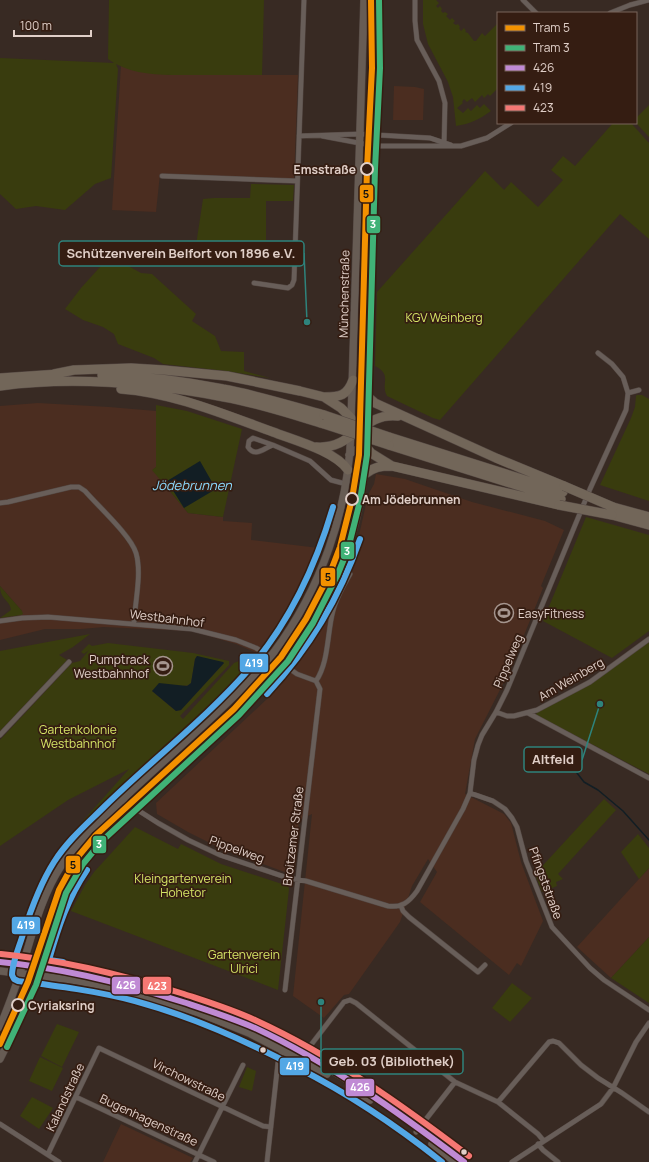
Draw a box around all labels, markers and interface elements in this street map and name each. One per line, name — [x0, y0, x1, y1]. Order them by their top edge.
scale bar — [14, 12, 91, 38]
legend — [497, 12, 637, 124]
text: 100 m — [20, 17, 52, 34]
text: Tram 5 — [533, 19, 570, 36]
text: Tram 3 — [533, 39, 570, 56]
text: 426 — [533, 59, 554, 76]
text: 419 — [533, 79, 552, 96]
text: 423 — [533, 99, 554, 116]
place label: Emsstraße — [294, 161, 356, 178]
marker: Emsstraße — [360, 162, 374, 176]
line badge: 5 — [359, 184, 374, 203]
text: 5 — [363, 186, 369, 201]
line badge: 3 — [366, 215, 381, 234]
text: 3 — [370, 216, 376, 231]
callout: Schützenverein Belfort von 1896 e.V. — [59, 241, 304, 266]
text: Schützenverein Belfort von 1896 e.V. — [66, 244, 296, 262]
street label: Münchenstraße — [335, 250, 353, 338]
park label: KGV Weinberg — [405, 309, 483, 326]
water label: Jödebrunnen — [152, 476, 233, 494]
place label: Am Jödebrunnen — [362, 491, 460, 508]
marker: Am Jödebrunnen — [345, 492, 359, 506]
line badge: 3 — [340, 541, 355, 560]
text: 3 — [344, 543, 350, 558]
line badge: 5 — [320, 567, 336, 587]
text: 5 — [325, 569, 331, 584]
sports icon: EasyFitness — [493, 602, 515, 624]
street label: Westbahnhof — [129, 605, 206, 631]
place label: EasyFitness — [518, 605, 584, 622]
street label: Pippelweg — [489, 631, 527, 691]
place label: Pumptrack Westbahnhof — [74, 651, 150, 682]
line badge: 419 — [239, 653, 269, 673]
street label: Am Weinberg — [535, 653, 607, 705]
sports icon: Pumptrack Westbahnhof — [152, 655, 174, 677]
text: 419 — [245, 655, 263, 670]
park label: Gartenkolonie Westbahnhof — [39, 721, 117, 752]
callout: Altfeld — [524, 747, 582, 772]
text: Altfeld — [532, 750, 574, 768]
street label: Broitzemer Straße — [278, 785, 308, 887]
street label: Pippelweg — [207, 831, 267, 867]
line badge: 3 — [92, 835, 107, 854]
text: 3 — [96, 836, 102, 851]
street label: Pfingststraße — [525, 844, 567, 922]
line badge: 5 — [65, 855, 81, 874]
text: 5 — [70, 857, 76, 872]
park label: Kleingartenverein Hohetor — [134, 870, 232, 901]
line badge: 419 — [11, 916, 41, 935]
text: 419 — [17, 917, 35, 932]
park label: Gartenverein Ulrici — [208, 946, 280, 977]
line badge: 426 — [111, 976, 141, 995]
line badge: 423 — [142, 976, 172, 995]
text: 426 — [116, 977, 136, 992]
text: 423 — [147, 978, 167, 993]
place label: Cyriaksring — [28, 997, 95, 1014]
marker: Cyriaksring — [11, 998, 25, 1012]
unlabelled marker — [258, 1045, 268, 1055]
callout: Geb. 03 (Bibliothek) — [321, 1049, 463, 1074]
text: Geb. 03 (Bibliothek) — [329, 1052, 455, 1070]
street label: Virchowstraße — [149, 1055, 229, 1105]
line badge: 419 — [279, 1057, 310, 1076]
text: 419 — [286, 1058, 304, 1073]
street label: Kalandstraße — [42, 1060, 88, 1134]
line badge: 426 — [345, 1078, 375, 1097]
text: 426 — [350, 1079, 370, 1094]
street label: Bugenhagenstraße — [97, 1090, 201, 1150]
unlabelled marker — [459, 1147, 469, 1157]

